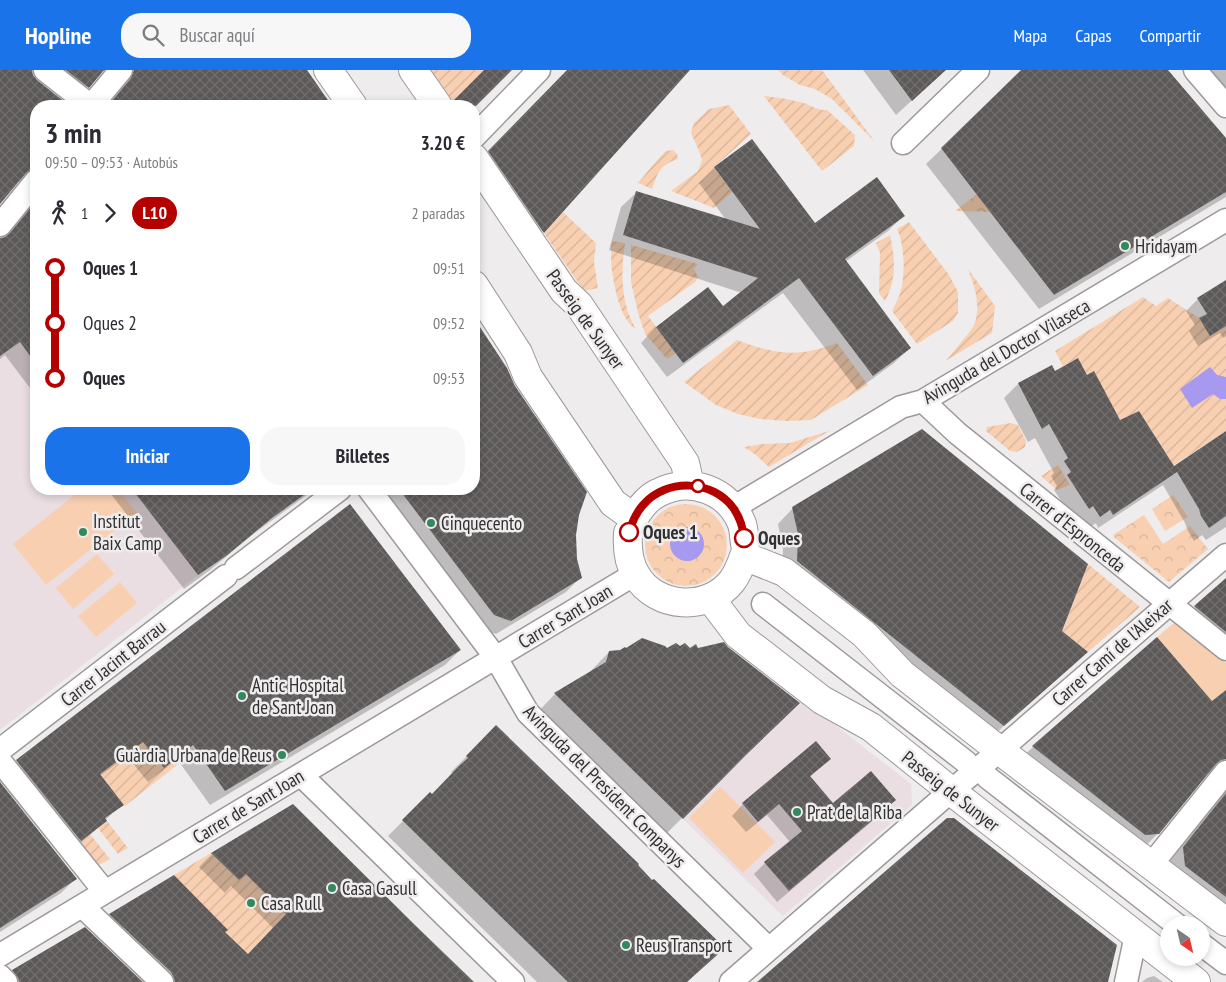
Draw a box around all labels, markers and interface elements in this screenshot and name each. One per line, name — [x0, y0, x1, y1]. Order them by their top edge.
search box — [121, 13, 471, 58]
text: Hopline — [25, 20, 91, 51]
icon: search — [139, 21, 167, 49]
text: Buscar aquí — [179, 23, 255, 47]
text: Mapa — [1014, 24, 1047, 47]
text: Capas — [1075, 24, 1112, 47]
text: Compartir — [1140, 24, 1201, 47]
text: 3 min — [45, 114, 102, 151]
text: 3.20 € — [421, 131, 465, 155]
text: 09:50 – 09:53 · Autobús — [45, 152, 178, 172]
icon: walk — [45, 199, 73, 227]
icon: forward — [96, 199, 124, 227]
text: L10 — [142, 201, 167, 224]
text: 1 — [81, 203, 88, 223]
text: 2 paradas — [412, 203, 465, 223]
place label: Hridayam — [1135, 234, 1197, 258]
marker: Hridayam — [1119, 240, 1131, 252]
text: Oques 1 — [83, 256, 138, 280]
text: 09:51 — [433, 258, 465, 278]
street label: Passeig de Sunyer — [542, 264, 631, 374]
street label: Avinguda del Doctor Vilaseca — [918, 293, 1094, 409]
text: Oques 2 — [83, 311, 137, 335]
text: 09:52 — [433, 313, 465, 333]
text: Oques — [83, 366, 125, 390]
text: 09:53 — [433, 368, 465, 388]
button: Iniciar — [45, 427, 250, 485]
button: Billetes — [260, 427, 465, 485]
street label: Carrer d’Espronceda — [1015, 477, 1131, 577]
unlabelled marker — [691, 479, 705, 493]
place label: Institut Baix Camp — [93, 509, 162, 555]
place label: Cinquecento — [441, 511, 522, 535]
marker: Cinquecento — [425, 517, 437, 529]
place label: Oques 1 — [643, 520, 698, 544]
marker: Oques 1 — [619, 522, 639, 542]
marker: Institut Baix Camp — [77, 526, 89, 538]
place label: Oques — [758, 526, 801, 550]
marker: Oques — [734, 528, 754, 548]
street label: Carrer Sant Joan — [514, 579, 616, 653]
street label: Carrer Camí de l'Aleixar — [1047, 592, 1178, 711]
street label: Carrer Jacint Barrau — [56, 614, 170, 712]
place label: Antic Hospital de Sant Joan — [252, 673, 344, 719]
marker: Antic Hospital de Sant Joan — [236, 690, 248, 702]
street label: Avinguda del President Companys — [518, 699, 692, 873]
place label: Guàrdia Urbana de Reus — [116, 743, 272, 767]
street label: Passeig de Sunyer — [897, 745, 1005, 837]
marker: Guàrdia Urbana de Reus — [276, 749, 288, 761]
street label: Carrer de Sant Joan — [188, 763, 308, 849]
place label: Prat de la Riba — [807, 800, 902, 824]
marker: Prat de la Riba — [791, 806, 803, 818]
place label: Casa Gasull — [342, 876, 417, 900]
marker: Casa Gasull — [326, 882, 338, 894]
place label: Casa Rull — [261, 891, 322, 915]
marker: Casa Rull — [245, 897, 257, 909]
north arrow — [1160, 916, 1210, 966]
map controls — [1160, 916, 1210, 966]
place label: Reus Transport — [636, 933, 733, 957]
marker: Reus Transport — [620, 939, 632, 951]

